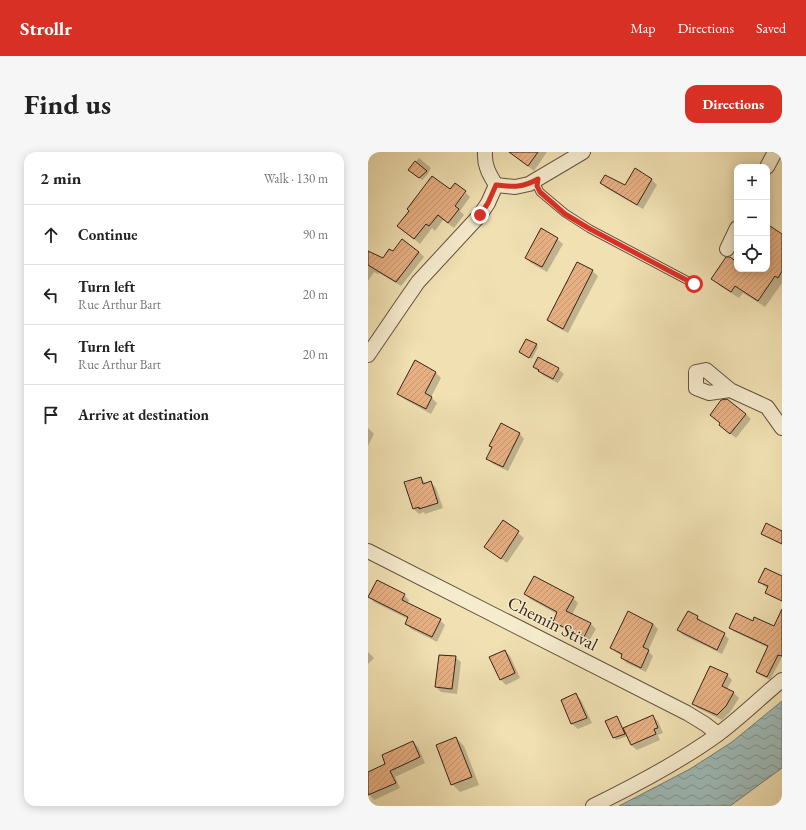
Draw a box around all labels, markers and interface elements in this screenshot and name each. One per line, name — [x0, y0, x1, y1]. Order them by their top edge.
text: Strollr — [20, 16, 72, 41]
text: Map — [630, 19, 656, 37]
text: Directions — [678, 19, 734, 37]
text: Saved — [756, 19, 786, 37]
button: Directions — [685, 85, 782, 123]
text: Find us — [24, 86, 111, 122]
map controls — [734, 164, 770, 272]
button: + — [734, 164, 770, 200]
text: 2 min — [40, 167, 81, 189]
text: Walk · 130 m — [264, 170, 328, 187]
button: − — [734, 200, 770, 236]
route end — [471, 206, 489, 224]
icon: ahead — [40, 224, 62, 246]
text: Continue — [78, 225, 138, 244]
text: 90 m — [303, 226, 328, 243]
button: locate — [734, 236, 770, 272]
route start — [685, 275, 703, 293]
text: Turn left — [78, 277, 135, 296]
icon: left — [40, 284, 62, 306]
text: 20 m — [303, 286, 328, 303]
text: Rue Arthur Bart — [78, 296, 161, 313]
text: Turn left — [78, 337, 135, 356]
icon: left — [40, 344, 62, 366]
text: 20 m — [303, 346, 328, 363]
text: Rue Arthur Bart — [78, 356, 161, 373]
icon: arrive — [40, 404, 62, 426]
text: Arrive at destination — [78, 405, 209, 424]
street label: Chemin Stival — [504, 590, 602, 656]

